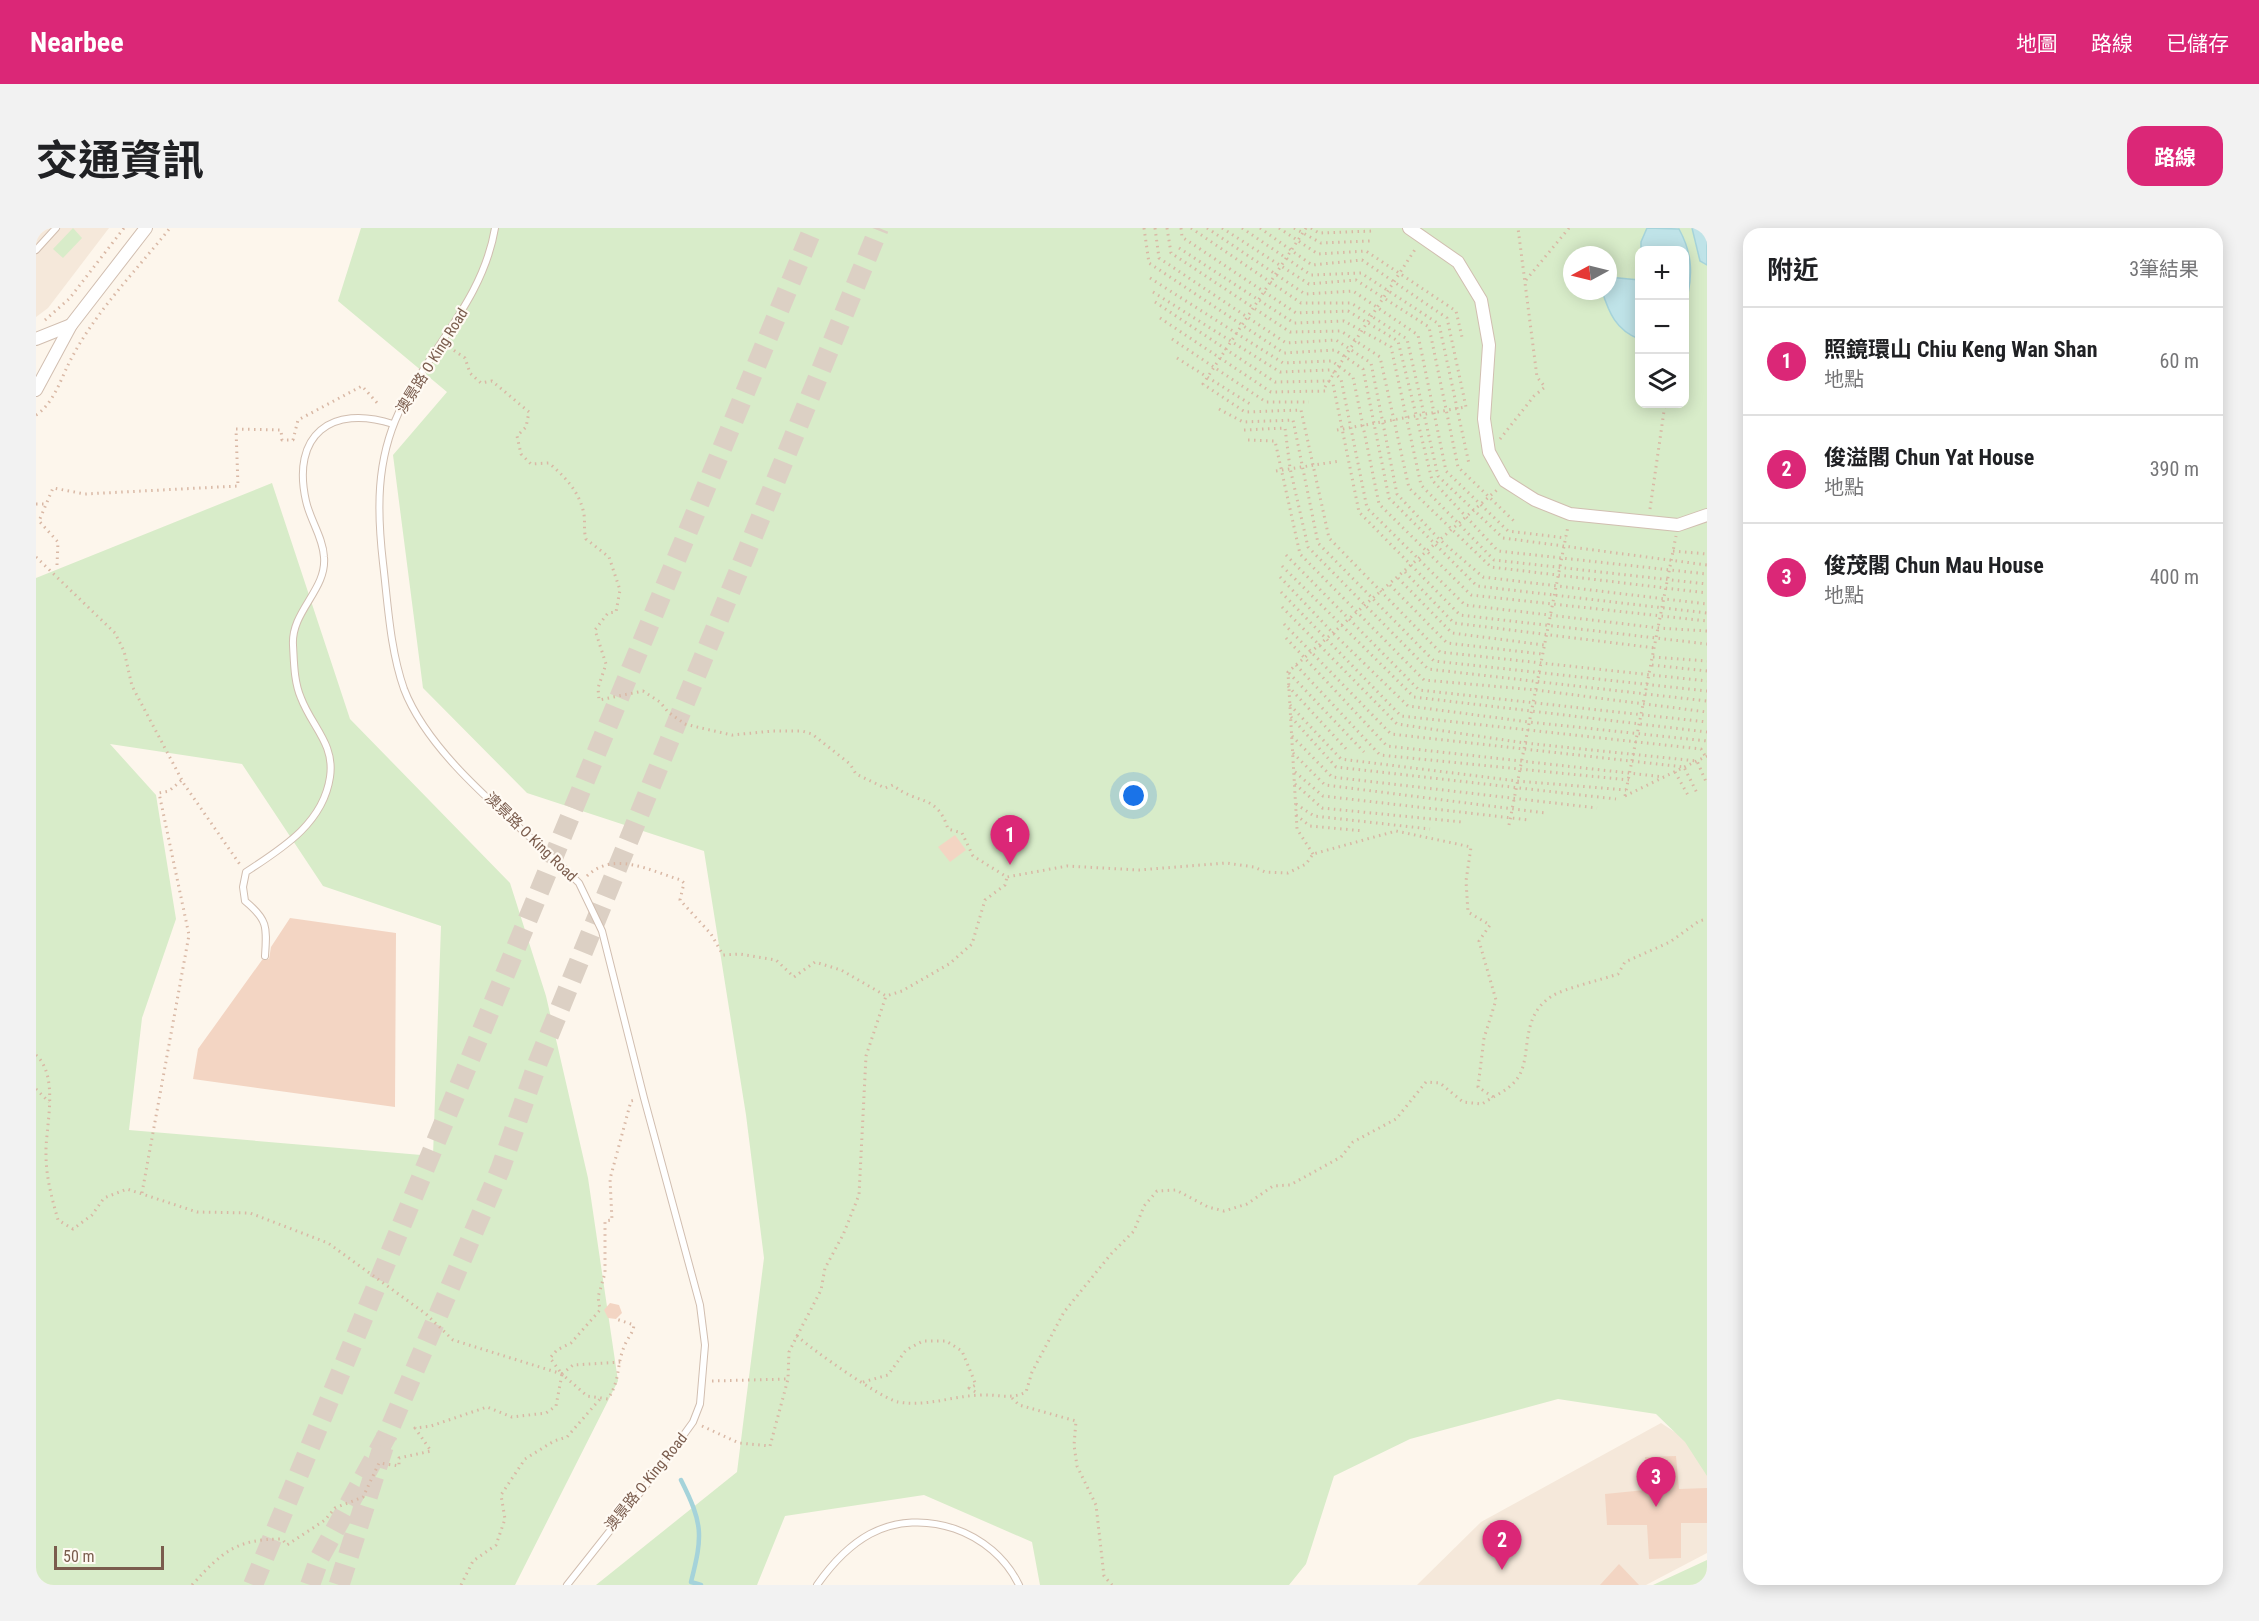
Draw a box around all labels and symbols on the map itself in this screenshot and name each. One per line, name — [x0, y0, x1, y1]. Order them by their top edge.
north arrow — [1563, 246, 1617, 300]
street label: 澳景路 O King Road — [392, 305, 472, 417]
your location — [1119, 781, 1148, 810]
street label: 澳景路 O King Road — [481, 789, 581, 885]
pin: 1 — [990, 816, 1030, 865]
street label: 澳景路 O King Road — [601, 1429, 691, 1535]
pin: 3 — [1636, 1458, 1676, 1507]
pin: 2 — [1482, 1520, 1522, 1570]
scale bar — [54, 1543, 164, 1570]

